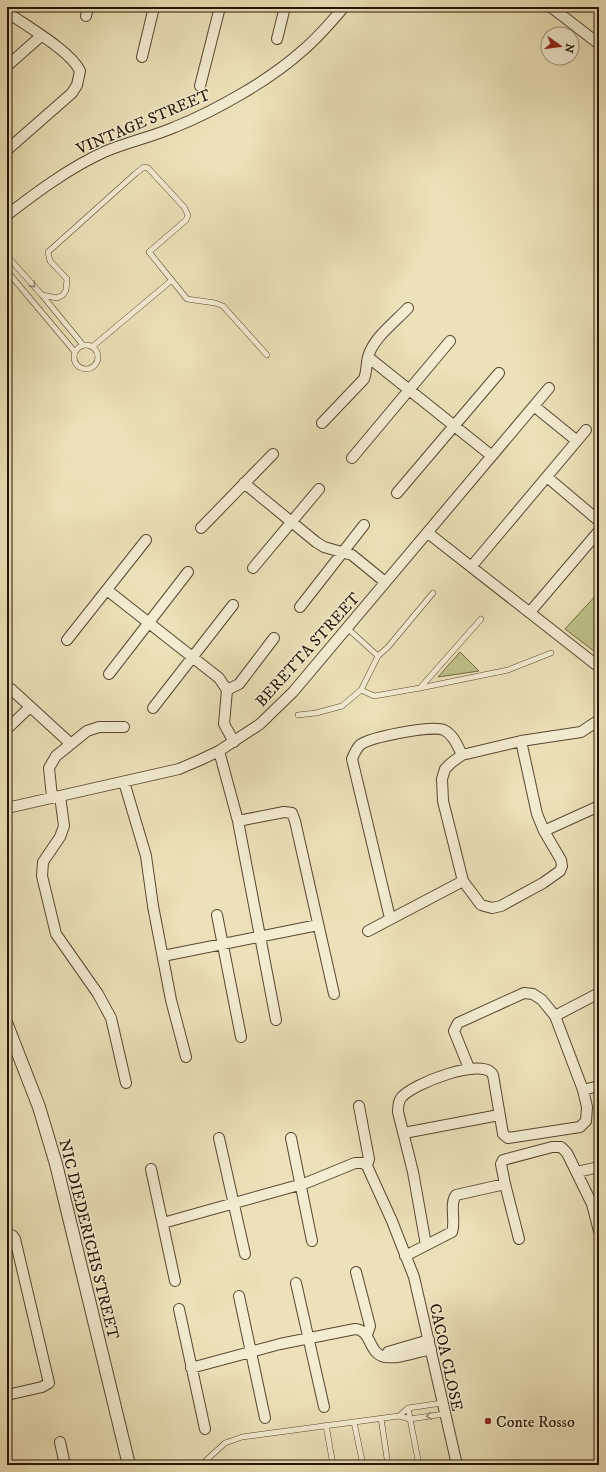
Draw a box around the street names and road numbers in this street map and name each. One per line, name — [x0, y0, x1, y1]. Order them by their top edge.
street label: VINTAGE STREET — [73, 85, 213, 160]
street label: BERETTA STREET — [251, 588, 364, 711]
street label: NIC DIEDERICHS STREET — [54, 1137, 124, 1341]
street label: CACOA CLOSE — [425, 1302, 467, 1413]

